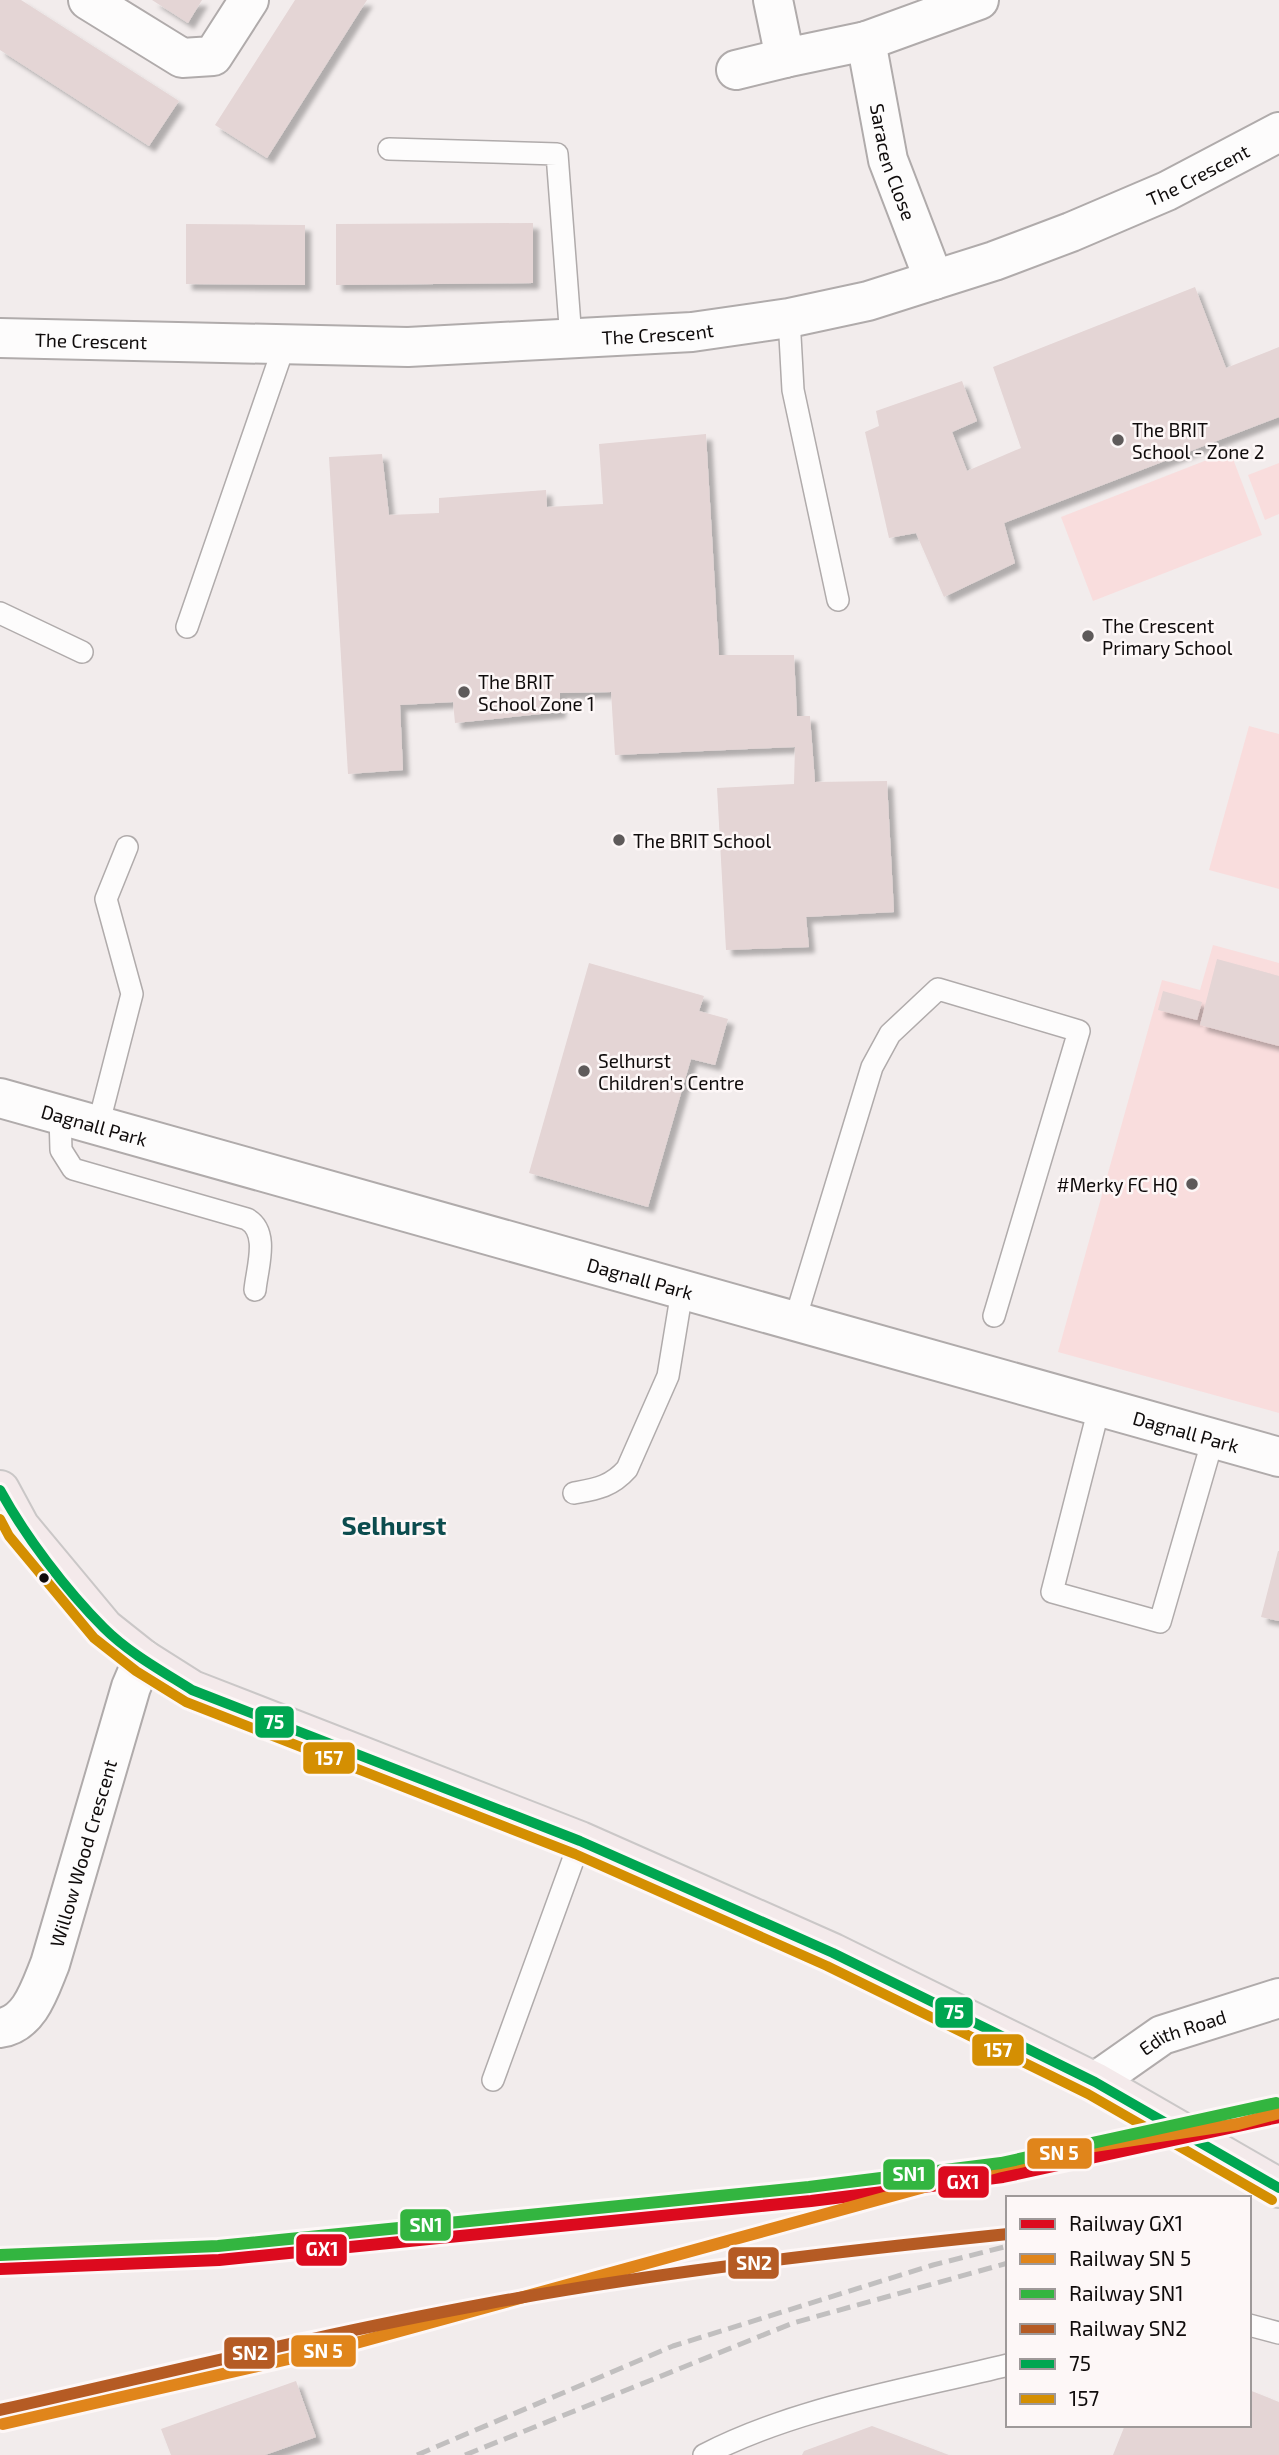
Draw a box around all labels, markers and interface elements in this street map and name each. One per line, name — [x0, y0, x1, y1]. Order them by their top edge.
street label: Saracen Close — [866, 101, 921, 223]
street label: The Crescent — [1143, 138, 1253, 210]
street label: The Crescent — [601, 318, 715, 348]
street label: The Crescent — [35, 327, 147, 353]
place label: The BRIT School - Zone 2 — [1132, 418, 1264, 463]
marker: The BRIT School - Zone 2 — [1110, 432, 1126, 448]
place label: The Crescent Primary School — [1102, 614, 1233, 659]
marker: The Crescent Primary School — [1080, 628, 1096, 644]
place label: The BRIT School Zone 1 — [478, 670, 595, 715]
marker: The BRIT School Zone 1 — [456, 684, 472, 700]
place label: The BRIT School — [633, 829, 771, 852]
marker: The BRIT School — [611, 832, 627, 848]
place label: Selhurst Children's Centre — [598, 1049, 744, 1094]
marker: Selhurst Children's Centre — [576, 1063, 592, 1079]
street label: Dagnall Park — [39, 1099, 150, 1150]
place label: #Merky FC HQ — [1056, 1173, 1178, 1196]
marker: #Merky FC HQ — [1184, 1176, 1200, 1192]
street label: Dagnall Park — [585, 1252, 696, 1304]
street label: Dagnall Park — [1131, 1405, 1242, 1457]
district label: Selhurst — [341, 1509, 447, 1540]
unlabelled marker — [37, 1571, 51, 1585]
line badge: 75 — [254, 1705, 295, 1739]
text: 75 — [264, 1710, 284, 1733]
line badge: 157 — [302, 1741, 356, 1775]
text: 157 — [315, 1746, 343, 1769]
street label: Willow Wood Crescent — [44, 1757, 121, 1949]
line badge: 75 — [934, 1996, 974, 2029]
text: 75 — [944, 2000, 964, 2023]
street label: Edith Road — [1134, 2004, 1229, 2059]
line badge: 157 — [971, 2033, 1025, 2067]
text: 157 — [984, 2038, 1012, 2061]
line badge: SN 5 — [1026, 2137, 1093, 2170]
text: SN 5 — [1039, 2141, 1079, 2164]
line badge: SN1 — [882, 2158, 936, 2191]
text: SN1 — [892, 2162, 926, 2185]
line badge: GX1 — [937, 2165, 990, 2199]
text: GX1 — [947, 2170, 979, 2193]
legend — [1006, 2196, 1251, 2427]
line badge: SN1 — [399, 2208, 452, 2242]
text: Railway GX1 — [1069, 2210, 1183, 2235]
text: SN1 — [409, 2213, 443, 2236]
line badge: GX1 — [295, 2233, 348, 2267]
text: GX1 — [306, 2237, 338, 2260]
text: Railway SN 5 — [1069, 2245, 1191, 2270]
line badge: SN2 — [727, 2246, 780, 2280]
text: SN2 — [736, 2251, 772, 2274]
text: Railway SN1 — [1069, 2280, 1184, 2305]
text: Railway SN2 — [1069, 2315, 1187, 2340]
line badge: SN 5 — [290, 2334, 357, 2368]
line badge: SN2 — [223, 2336, 276, 2370]
text: SN 5 — [303, 2339, 343, 2362]
text: SN2 — [232, 2341, 268, 2364]
text: 75 — [1069, 2350, 1091, 2375]
text: 157 — [1069, 2385, 1100, 2410]

